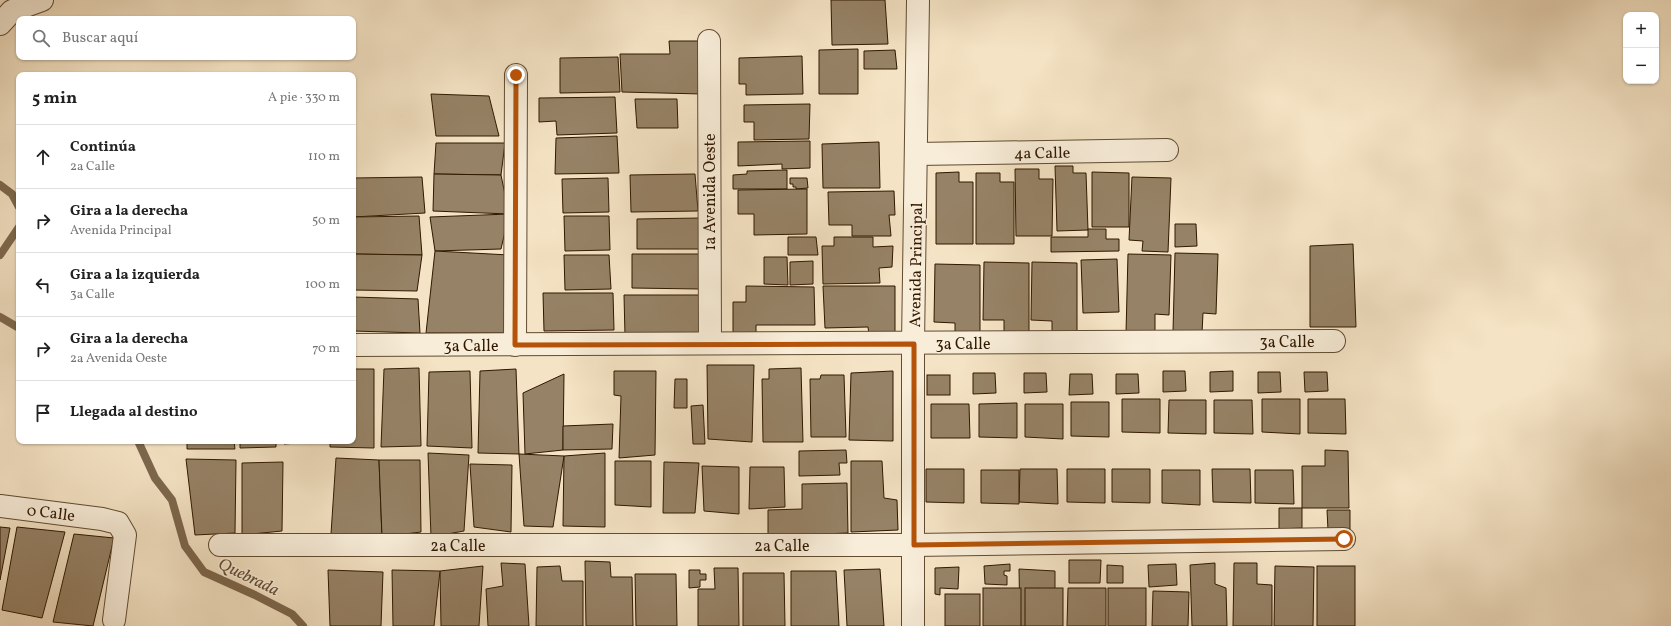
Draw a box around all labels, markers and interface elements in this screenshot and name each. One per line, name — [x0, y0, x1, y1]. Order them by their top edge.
map controls — [1623, 12, 1659, 84]
button: + — [1623, 12, 1659, 48]
search box — [16, 16, 356, 60]
icon: search — [30, 27, 52, 49]
text: Buscar aquí — [62, 28, 138, 49]
button: − — [1623, 48, 1659, 84]
route end — [507, 66, 525, 84]
text: 5 min — [32, 87, 77, 110]
text: A pie · 330 m — [268, 89, 340, 107]
street label: 1a Avenida Oeste — [700, 133, 722, 251]
text: Continúa — [70, 137, 136, 158]
street label: 4a Calle — [1014, 143, 1070, 165]
icon: ahead — [32, 146, 54, 168]
text: 110 m — [308, 148, 340, 166]
text: 2a Calle — [70, 158, 115, 176]
text: Gira a la derecha — [70, 201, 188, 222]
street label: Avenida Principal — [905, 202, 929, 328]
icon: right — [32, 210, 54, 232]
text: 50 m — [312, 212, 340, 230]
text: Avenida Principal — [70, 222, 172, 240]
text: Gira a la izquierda — [70, 265, 200, 286]
icon: left — [32, 274, 54, 296]
text: 100 m — [305, 276, 340, 294]
text: 3a Calle — [70, 286, 115, 304]
text: Gira a la derecha — [70, 329, 188, 350]
street label: 3a Calle — [1260, 332, 1314, 354]
street label: 3a Calle — [936, 334, 990, 356]
street label: 3a Calle — [444, 336, 498, 358]
icon: right — [32, 338, 54, 360]
text: 70 m — [312, 340, 340, 358]
text: 2a Avenida Oeste — [70, 350, 167, 368]
icon: arrive — [32, 402, 54, 424]
text: Llegada al destino — [70, 402, 198, 423]
street label: 0 Calle — [25, 500, 76, 528]
route start — [1335, 530, 1353, 548]
street label: 2a Calle — [430, 536, 486, 558]
street label: 2a Calle — [754, 536, 810, 558]
water label: Quebrada — [214, 553, 283, 602]

